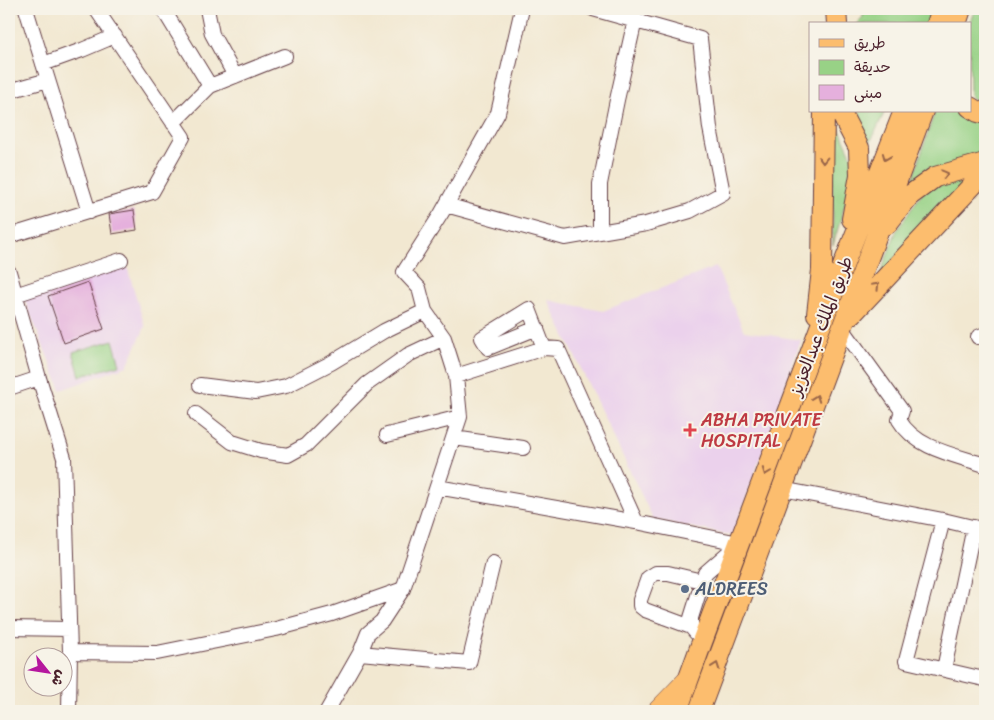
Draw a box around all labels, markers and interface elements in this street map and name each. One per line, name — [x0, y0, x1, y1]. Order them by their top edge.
legend — [809, 22, 972, 112]
text: طريق — [854, 30, 886, 56]
text: حديقة — [854, 54, 891, 80]
text: مبنى — [854, 80, 882, 106]
one-way arrow — [882, 152, 892, 160]
one-way arrow — [818, 156, 829, 164]
one-way arrow — [941, 169, 950, 180]
street label: طريق الملك عبدالعزيز — [779, 251, 862, 403]
one-way arrow — [870, 283, 879, 292]
one-way arrow — [810, 395, 820, 403]
place label: ABHA PRIVATE HOSPITAL — [700, 404, 823, 457]
marker: ABHA PRIVATE HOSPITAL — [683, 423, 697, 437]
one-way arrow — [762, 467, 772, 476]
place label: ALDREES — [694, 573, 768, 605]
marker: ALDREES — [679, 583, 691, 595]
north arrow — [22, 648, 72, 698]
one-way arrow — [710, 662, 720, 670]
text: ش — [44, 665, 74, 691]

